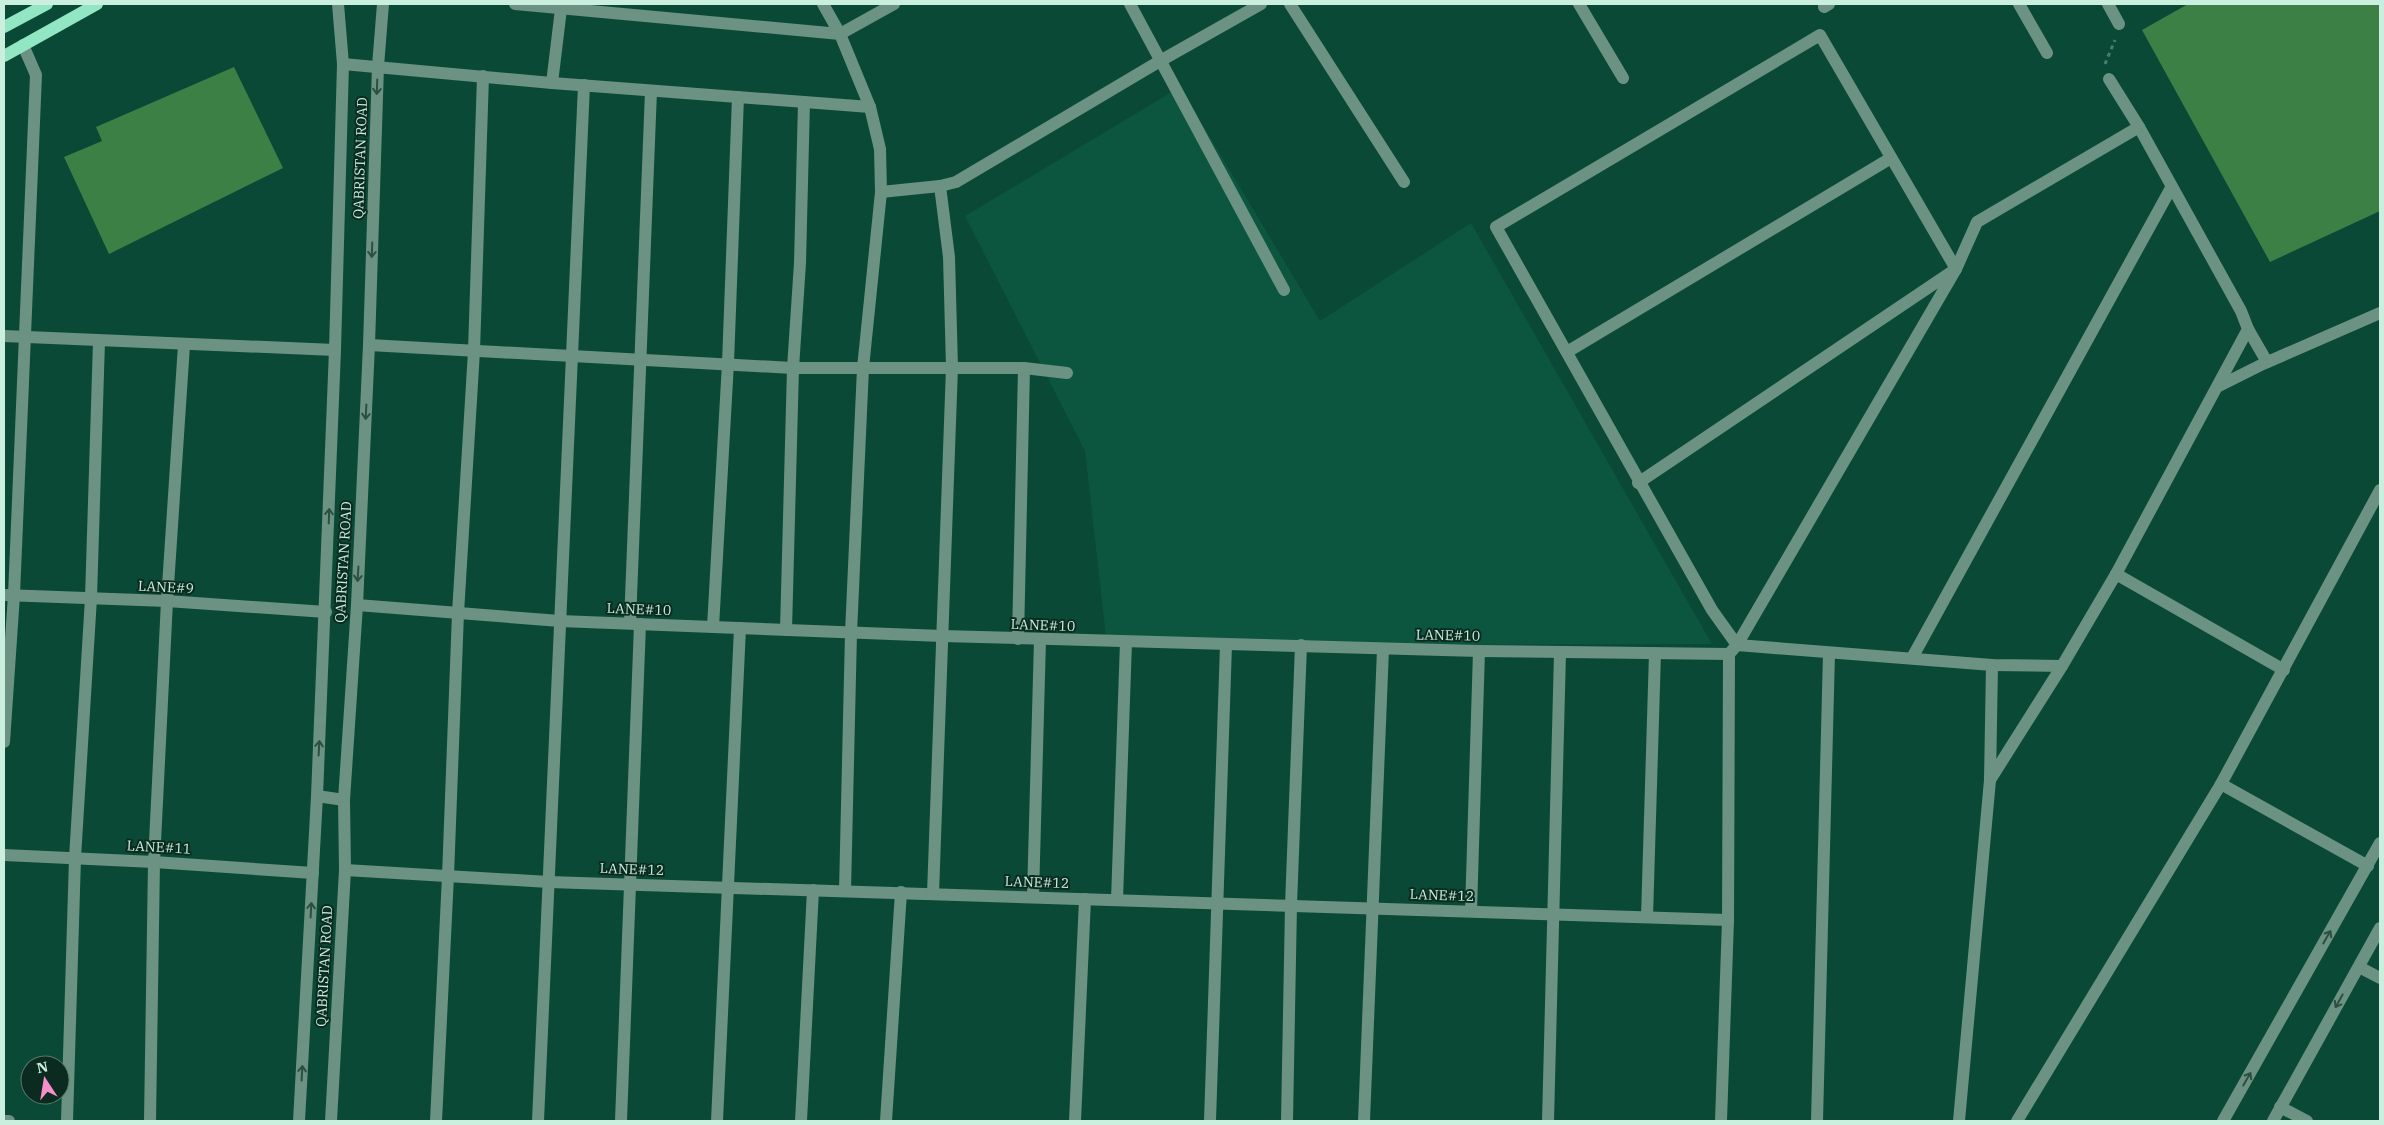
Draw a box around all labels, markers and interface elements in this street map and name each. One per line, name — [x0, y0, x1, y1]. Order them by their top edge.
one-way arrow — [372, 79, 382, 95]
street label: QABRISTAN ROAD — [349, 97, 371, 219]
one-way arrow — [367, 241, 377, 257]
one-way arrow — [361, 404, 371, 420]
street label: QABRISTAN ROAD — [331, 501, 355, 623]
one-way arrow — [324, 508, 334, 524]
one-way arrow — [354, 566, 363, 582]
street label: LANE#9 — [138, 577, 194, 597]
street label: LANE#10 — [606, 599, 672, 619]
street label: LANE#10 — [1010, 615, 1076, 635]
street label: LANE#10 — [1416, 625, 1480, 645]
one-way arrow — [315, 740, 324, 756]
street label: LANE#11 — [126, 836, 192, 858]
street label: LANE#12 — [599, 859, 665, 879]
street label: LANE#12 — [1004, 872, 1070, 892]
street label: LANE#12 — [1409, 885, 1475, 905]
one-way arrow — [306, 903, 315, 919]
street label: QABRISTAN ROAD — [312, 905, 336, 1027]
one-way arrow — [2322, 930, 2332, 945]
one-way arrow — [2334, 994, 2344, 1008]
north arrow — [20, 1055, 70, 1105]
text: N — [35, 1057, 50, 1077]
one-way arrow — [297, 1065, 307, 1081]
one-way arrow — [2242, 1071, 2252, 1086]

